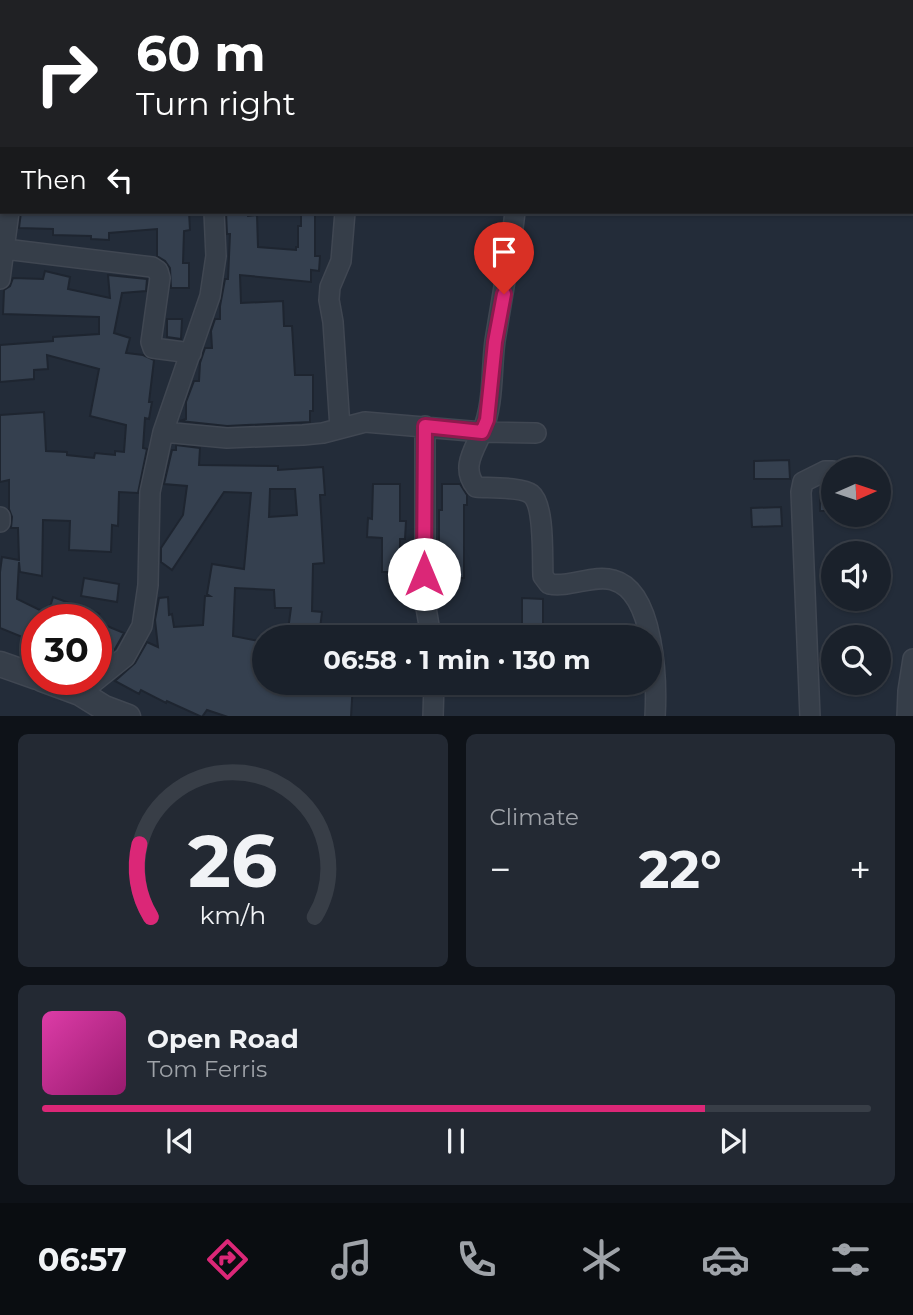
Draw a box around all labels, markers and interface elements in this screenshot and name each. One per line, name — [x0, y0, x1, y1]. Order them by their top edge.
text: 60 m — [136, 24, 266, 83]
icon: right — [21, 28, 112, 119]
text: Turn right — [136, 84, 296, 123]
icon: left — [101, 161, 139, 199]
text: Then — [21, 164, 87, 196]
pin — [474, 222, 534, 294]
icon: arrive — [485, 233, 523, 271]
north arrow — [821, 457, 891, 527]
map controls — [821, 457, 891, 695]
position arrow — [387, 537, 461, 611]
button: sound — [821, 541, 891, 611]
speed limit sign: 30 — [21, 604, 112, 695]
button: search — [821, 625, 891, 695]
text: 06:58 · 1 min · 130 m — [323, 644, 591, 676]
text: Climate — [490, 803, 579, 831]
text: 26 — [188, 817, 277, 905]
text: 22° — [639, 838, 722, 901]
text: − — [490, 846, 511, 893]
text: + — [849, 846, 871, 893]
text: km/h — [199, 899, 266, 929]
text: Open Road — [147, 1023, 299, 1055]
text: Tom Ferris — [147, 1055, 267, 1083]
icon: previous — [161, 1122, 199, 1160]
icon: pause — [437, 1122, 475, 1160]
icon: next — [714, 1122, 752, 1160]
icon: directions — [203, 1235, 252, 1284]
icon: music — [327, 1235, 376, 1284]
icon: phone — [452, 1235, 501, 1284]
icon: climate — [577, 1235, 626, 1284]
icon: car — [701, 1235, 750, 1284]
icon: filters — [826, 1235, 875, 1284]
text: 06:57 — [38, 1240, 127, 1279]

